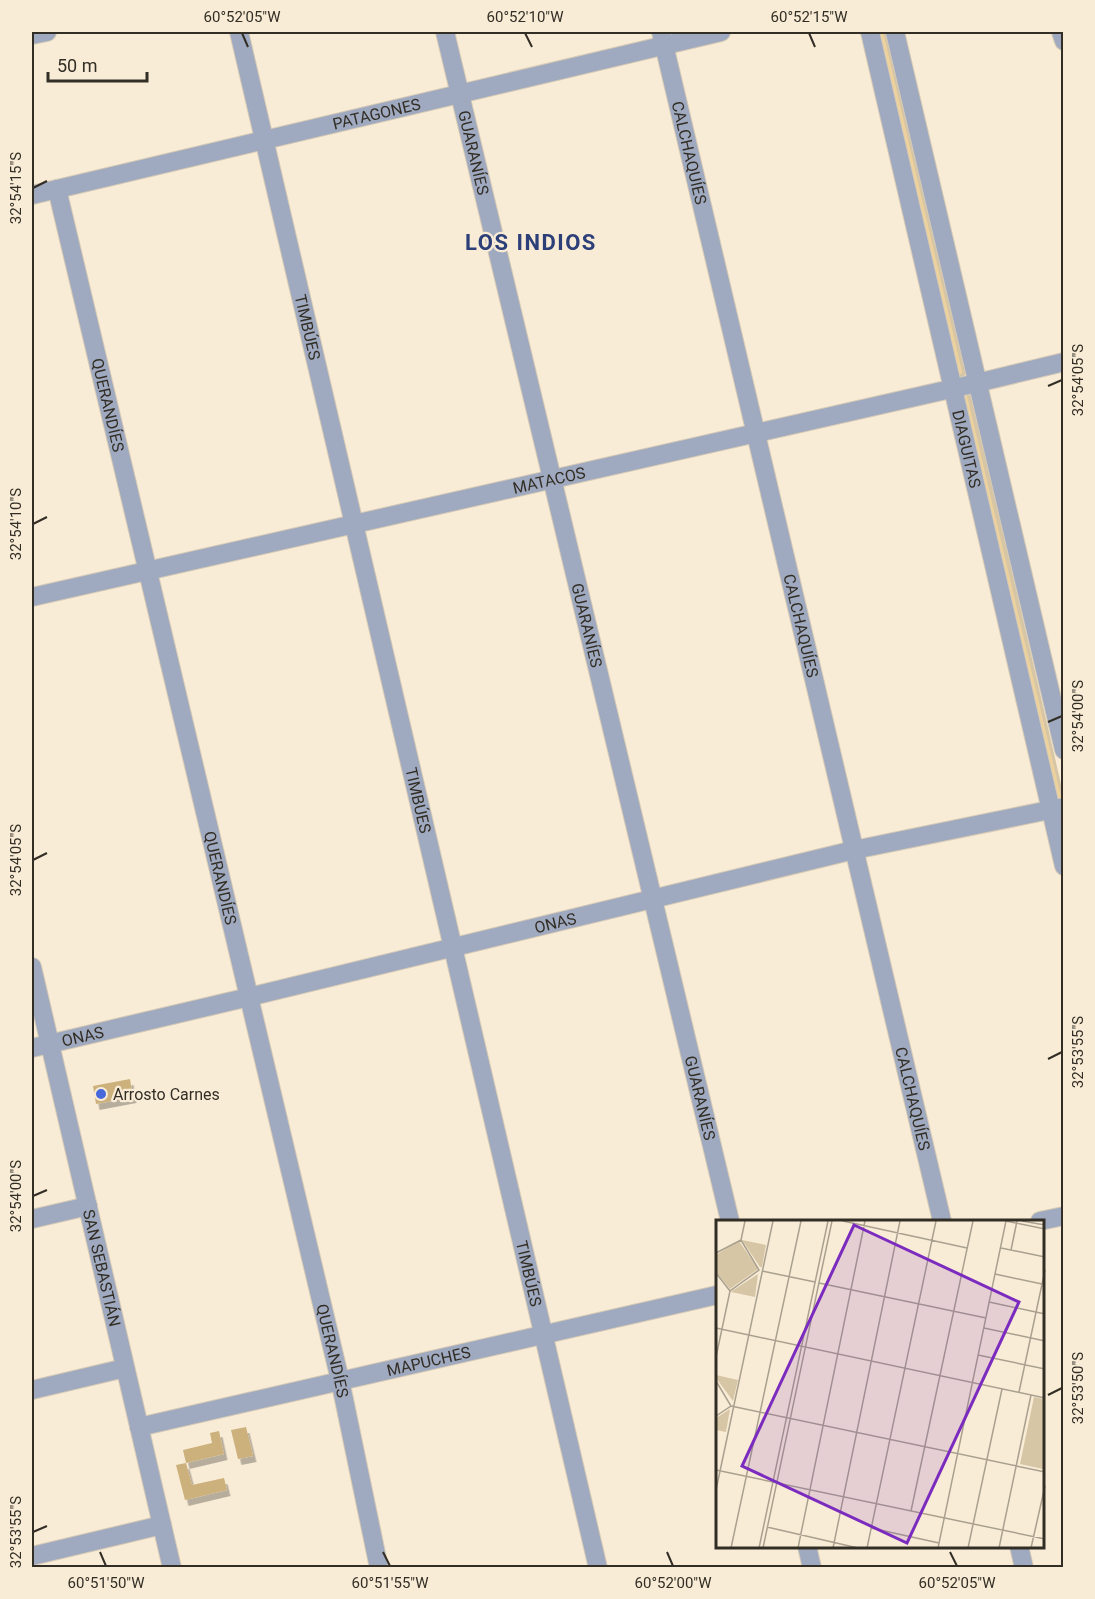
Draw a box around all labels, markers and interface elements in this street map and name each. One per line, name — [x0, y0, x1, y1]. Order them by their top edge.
text: 60°52'05"W — [204, 8, 280, 26]
text: 60°52'10"W — [487, 8, 563, 26]
text: 60°52'15"W — [771, 8, 847, 26]
scale bar — [48, 45, 147, 83]
text: 50 m — [57, 55, 97, 76]
street label: PATAGONES — [331, 94, 422, 134]
street label: CALCHAQUÍES — [668, 99, 710, 206]
street label: GUARANÍES — [454, 109, 493, 197]
text: 32°54'15"S — [7, 152, 25, 224]
district label: LOS INDIOS — [465, 230, 597, 255]
street label: TIMBÚES — [291, 292, 324, 362]
text: 32°54'05"S — [1069, 344, 1087, 416]
street label: QUERANDÍES — [88, 356, 128, 454]
street label: DIAGUITAS — [948, 408, 985, 490]
street label: MATACOS — [511, 463, 587, 498]
text: 32°54'10"S — [7, 488, 25, 560]
street label: CALCHAQUÍES — [779, 572, 822, 679]
street label: GUARANÍES — [567, 581, 606, 669]
text: 32°54'00"S — [1069, 680, 1087, 752]
street label: TIMBÚES — [401, 766, 435, 835]
text: 32°54'05"S — [7, 824, 25, 896]
street label: QUERANDÍES — [200, 829, 240, 927]
street label: ONAS — [532, 909, 578, 937]
text: 32°53'55"S — [1069, 1016, 1087, 1088]
street label: ONAS — [60, 1022, 106, 1051]
street label: CALCHAQUÍES — [891, 1045, 934, 1152]
street label: GUARANÍES — [681, 1054, 719, 1142]
place label: Arrosto Carnes — [113, 1085, 220, 1104]
marker: Arrosto Carnes — [94, 1087, 108, 1101]
text: 32°54'00"S — [7, 1160, 25, 1232]
street label: SAN SEBASTIÁN — [79, 1208, 124, 1329]
inset map — [716, 1220, 1044, 1548]
street label: TIMBÚES — [512, 1239, 546, 1308]
street label: QUERANDÍES — [312, 1302, 352, 1399]
street label: MAPUCHES — [385, 1343, 472, 1380]
text: 32°53'50"S — [1069, 1352, 1087, 1424]
text: 32°53'55"S — [7, 1496, 25, 1568]
text: 60°51'50"W — [68, 1574, 144, 1592]
text: 60°51'55"W — [352, 1574, 428, 1592]
text: 60°52'00"W — [635, 1574, 711, 1592]
text: 60°52'05"W — [919, 1574, 995, 1592]

